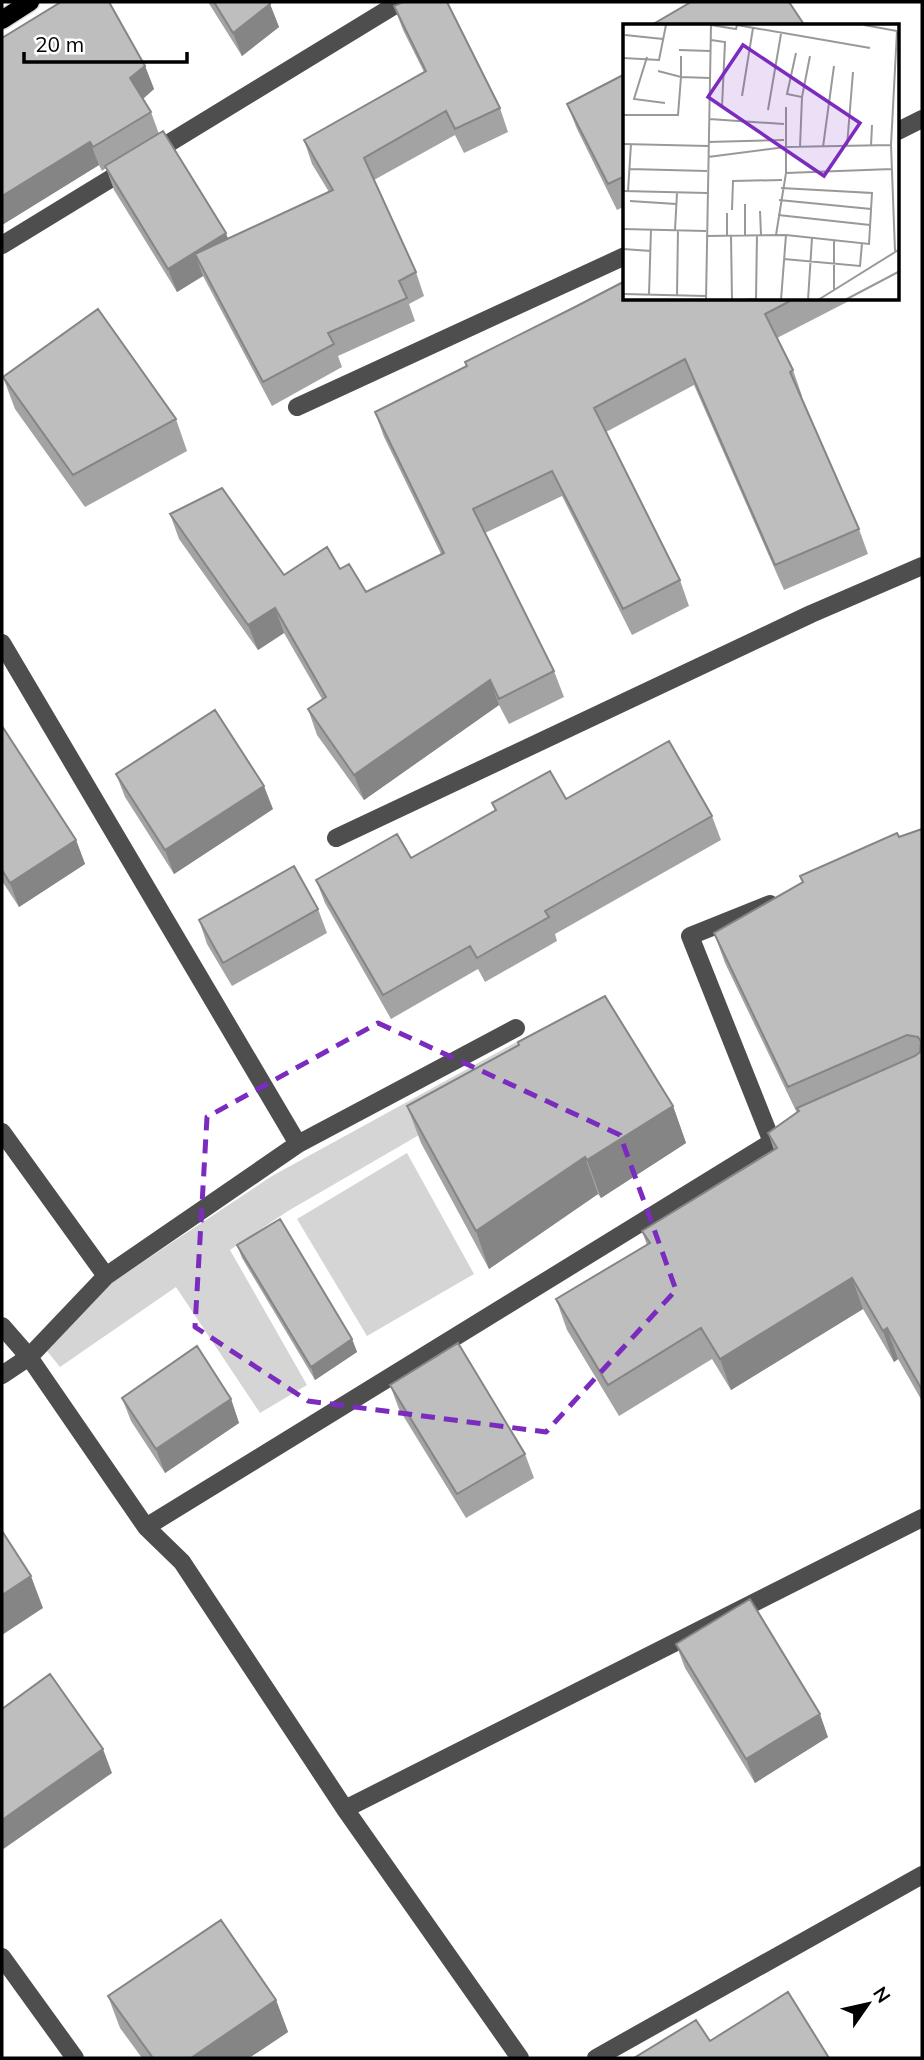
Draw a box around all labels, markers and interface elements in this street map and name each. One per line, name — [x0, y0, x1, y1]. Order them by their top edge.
scale bar — [24, 21, 187, 65]
inset map — [623, 24, 900, 301]
text: 20 m — [35, 31, 84, 57]
north arrow — [833, 1969, 903, 2039]
text: N — [868, 1982, 896, 2007]

